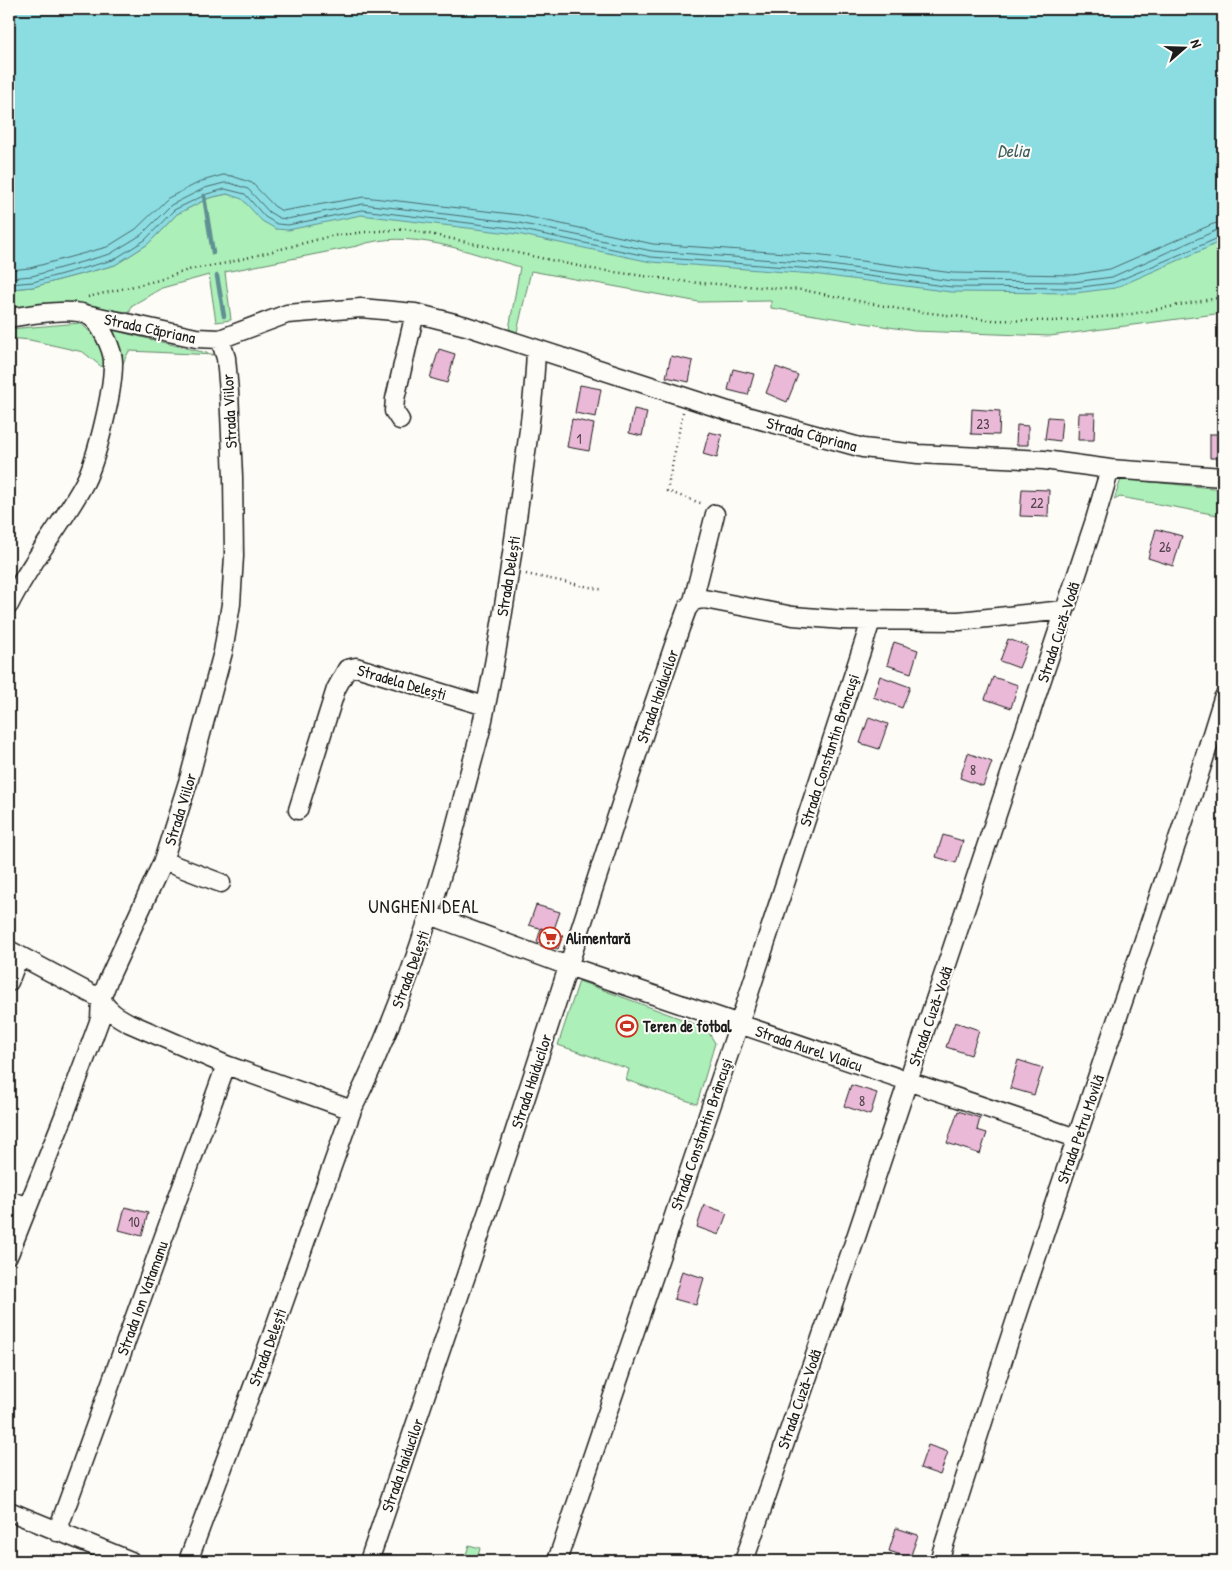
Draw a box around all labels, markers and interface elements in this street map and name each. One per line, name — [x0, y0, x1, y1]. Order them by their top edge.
north arrow — [1160, 22, 1210, 72]
text: N — [1186, 37, 1207, 51]
water label: Delia — [997, 138, 1031, 163]
street label: Strada Căpriana — [102, 308, 198, 348]
street label: Strada Viilor — [216, 373, 242, 449]
street label: Strada Căpriana — [764, 411, 860, 457]
house number: 23 — [977, 414, 989, 433]
house number: 1 — [576, 429, 582, 448]
house number: 22 — [1030, 493, 1044, 512]
street label: Strada Delești — [491, 534, 525, 618]
house number: 26 — [1159, 537, 1171, 556]
street label: Strada Cuză-Vodă — [1031, 579, 1085, 685]
street label: Strada Haiducilor — [631, 646, 683, 746]
street label: Stradela Delești — [355, 659, 449, 705]
street label: Strada Constantin Brâncuşi — [794, 671, 864, 829]
house number: 8 — [970, 760, 976, 779]
street label: Strada Viilor — [159, 770, 201, 848]
district label: UNGHENI DEAL — [368, 893, 480, 919]
supermarket icon: Alimentară — [538, 926, 562, 950]
street label: Strada Delești — [386, 927, 434, 1011]
place label: Alimentară — [566, 927, 631, 949]
street label: Strada Cuză-Vodă — [903, 963, 957, 1069]
sports icon: Teren de fotbal — [615, 1014, 639, 1038]
place label: Teren de fotbal — [642, 1015, 732, 1037]
street label: Strada Aurel Vlaicu — [753, 1019, 866, 1077]
street label: Strada Haiducilor — [505, 1031, 557, 1131]
street label: Strada Constantin Brâncuşi — [665, 1055, 737, 1213]
street label: Strada Petru Movilă — [1051, 1072, 1109, 1186]
house number: 8 — [859, 1091, 865, 1110]
house number: 10 — [128, 1212, 140, 1231]
street label: Strada Ion Vatamanu — [111, 1237, 173, 1358]
street label: Strada Delești — [243, 1305, 291, 1389]
street label: Strada Cuză-Vodă — [772, 1346, 826, 1452]
street label: Strada Haiducilor — [376, 1415, 428, 1515]

